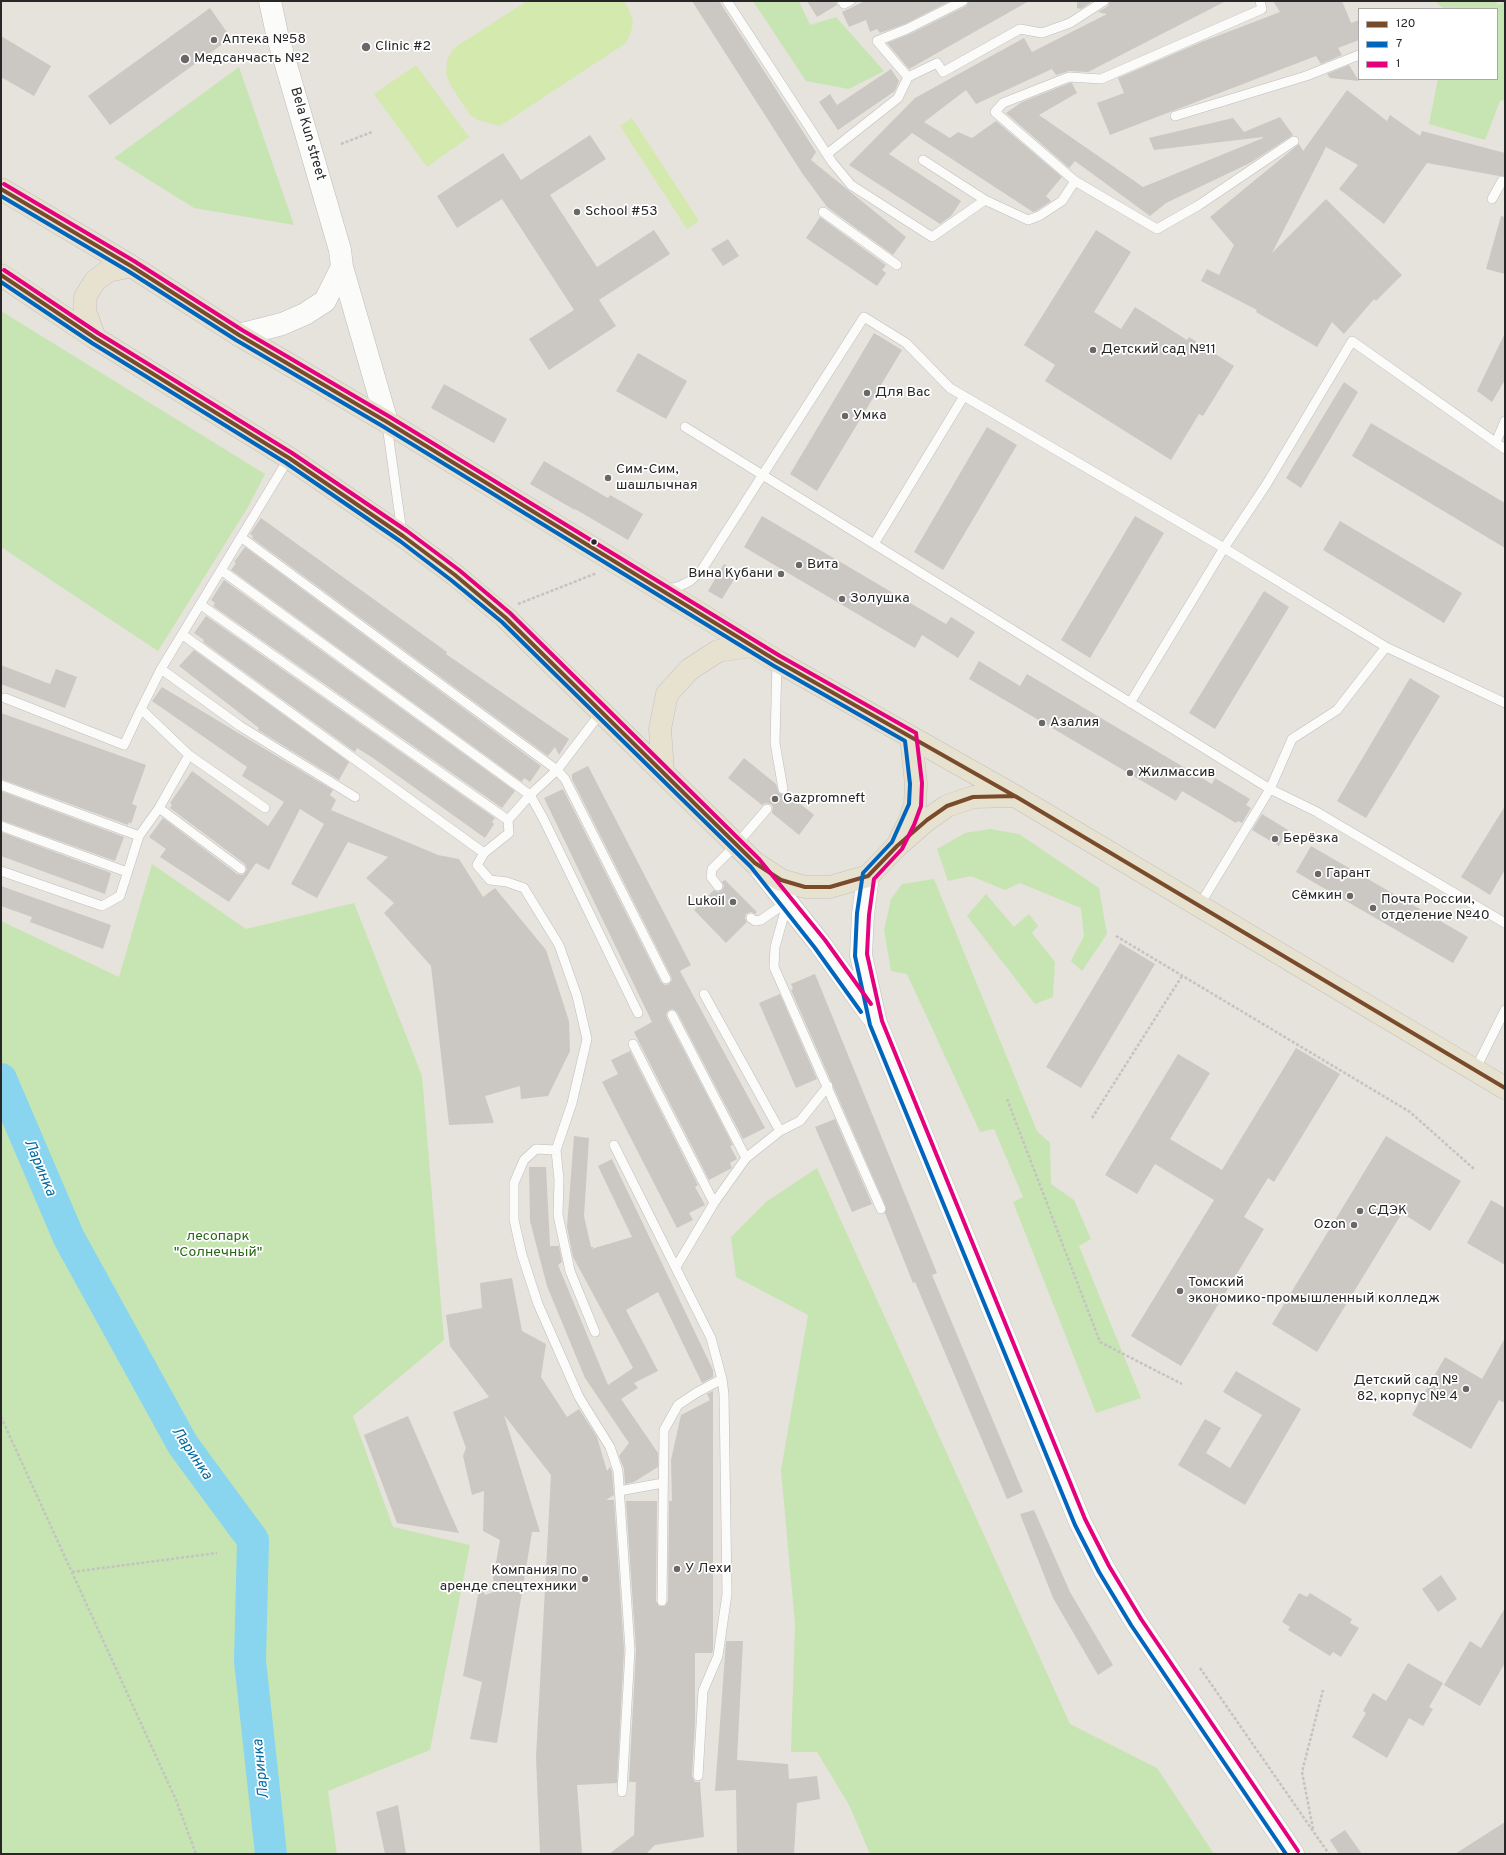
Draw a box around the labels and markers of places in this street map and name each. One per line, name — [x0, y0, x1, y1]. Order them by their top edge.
place label: Аптека №58 — [222, 32, 306, 48]
marker: Аптека №58 — [209, 35, 219, 45]
place label: Clinic #2 — [375, 39, 431, 55]
marker: Clinic #2 — [360, 41, 372, 53]
place label: Медсанчасть №2 — [194, 51, 310, 67]
marker: Медсанчасть №2 — [179, 53, 191, 65]
place label: School #53 — [585, 204, 658, 220]
marker: School #53 — [572, 207, 582, 217]
place label: Детский сад №11 — [1101, 342, 1216, 358]
marker: Детский сад №11 — [1088, 345, 1098, 355]
place label: Для Вас — [875, 385, 930, 401]
marker: Для Вас — [862, 388, 872, 398]
place label: Умка — [853, 408, 887, 424]
marker: Умка — [840, 411, 850, 421]
place label: Сим-Сим, шашлычная — [616, 462, 698, 494]
marker: Сим-Сим, шашлычная — [603, 473, 613, 483]
unlabelled marker — [589, 537, 599, 547]
place label: Вита — [807, 557, 838, 573]
marker: Вита — [794, 560, 804, 570]
place label: Вина Кубани — [688, 566, 773, 582]
marker: Вина Кубани — [776, 569, 786, 579]
place label: Золушка — [850, 591, 910, 607]
marker: Золушка — [837, 594, 847, 604]
place label: Азалия — [1050, 715, 1099, 731]
marker: Азалия — [1037, 718, 1047, 728]
place label: Жилмассив — [1138, 765, 1215, 781]
marker: Жилмассив — [1125, 768, 1135, 778]
place label: Gazpromneft — [783, 791, 865, 807]
marker: Gazpromneft — [770, 794, 780, 804]
place label: Берёзка — [1283, 831, 1338, 847]
marker: Берёзка — [1270, 834, 1280, 844]
place label: Гарант — [1326, 866, 1371, 882]
marker: Гарант — [1313, 869, 1323, 879]
place label: Сёмкин — [1291, 888, 1342, 904]
marker: Сёмкин — [1345, 891, 1355, 901]
place label: Почта России, отделение №40 — [1381, 892, 1490, 924]
place label: Lukoil — [687, 894, 725, 910]
marker: Lukoil — [728, 897, 738, 907]
marker: Почта России, отделение №40 — [1368, 903, 1378, 913]
place label: СДЭК — [1368, 1203, 1407, 1219]
marker: СДЭК — [1355, 1206, 1365, 1216]
place label: Ozon — [1313, 1217, 1346, 1233]
marker: Ozon — [1349, 1220, 1359, 1230]
place label: Томский экономико-промышленный колледж — [1188, 1275, 1440, 1308]
marker: Томский экономико-промышленный колледж — [1175, 1286, 1185, 1296]
place label: Детский сад № 82, корпус № 4 — [1354, 1373, 1458, 1406]
marker: Детский сад № 82, корпус № 4 — [1461, 1384, 1471, 1394]
place label: У Лехи — [685, 1561, 731, 1577]
place label: Компания по аренде спецтехники — [440, 1563, 577, 1596]
marker: У Лехи — [672, 1564, 682, 1574]
marker: Компания по аренде спецтехники — [580, 1574, 590, 1584]

